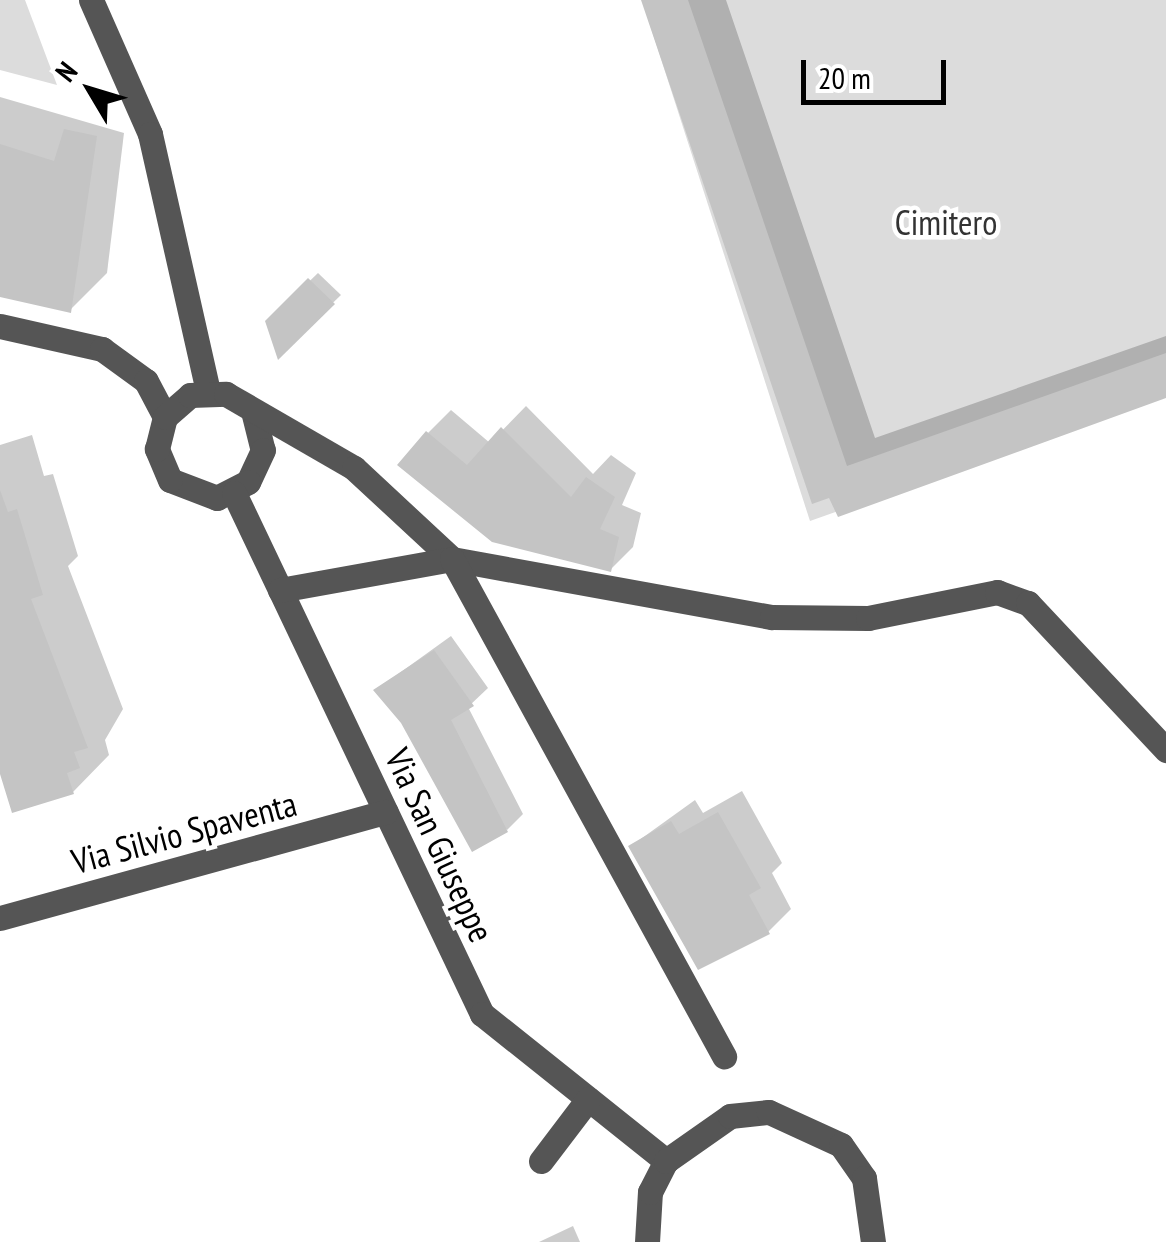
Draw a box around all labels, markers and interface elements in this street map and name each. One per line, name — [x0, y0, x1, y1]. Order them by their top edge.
north arrow — [40, 40, 140, 140]
scale bar — [806, 40, 951, 102]
text: N — [47, 54, 85, 89]
text: 20 m — [818, 58, 871, 97]
park label: Cimitero — [895, 201, 997, 243]
street label: Via San Giuseppe — [377, 742, 503, 948]
street label: Via Silvio Spaventa — [67, 782, 301, 882]

